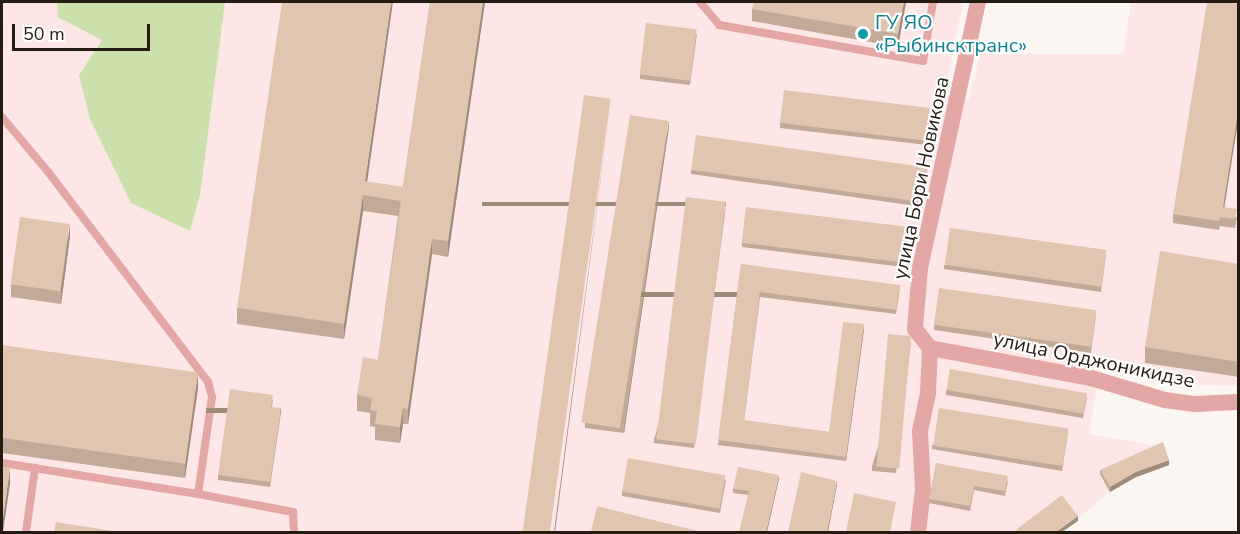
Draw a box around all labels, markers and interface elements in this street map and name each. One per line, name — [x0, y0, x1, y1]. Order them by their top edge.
place label: ГУ ЯО «Рыбинсктранс» — [875, 11, 1027, 58]
scale bar — [15, 12, 153, 50]
text: 50 m — [23, 22, 65, 46]
marker: ГУ ЯО «Рыбинсктранс» — [856, 27, 870, 41]
street label: улица Бори Новикова — [888, 74, 954, 282]
street label: улица Орджоникидзе — [991, 327, 1197, 393]

